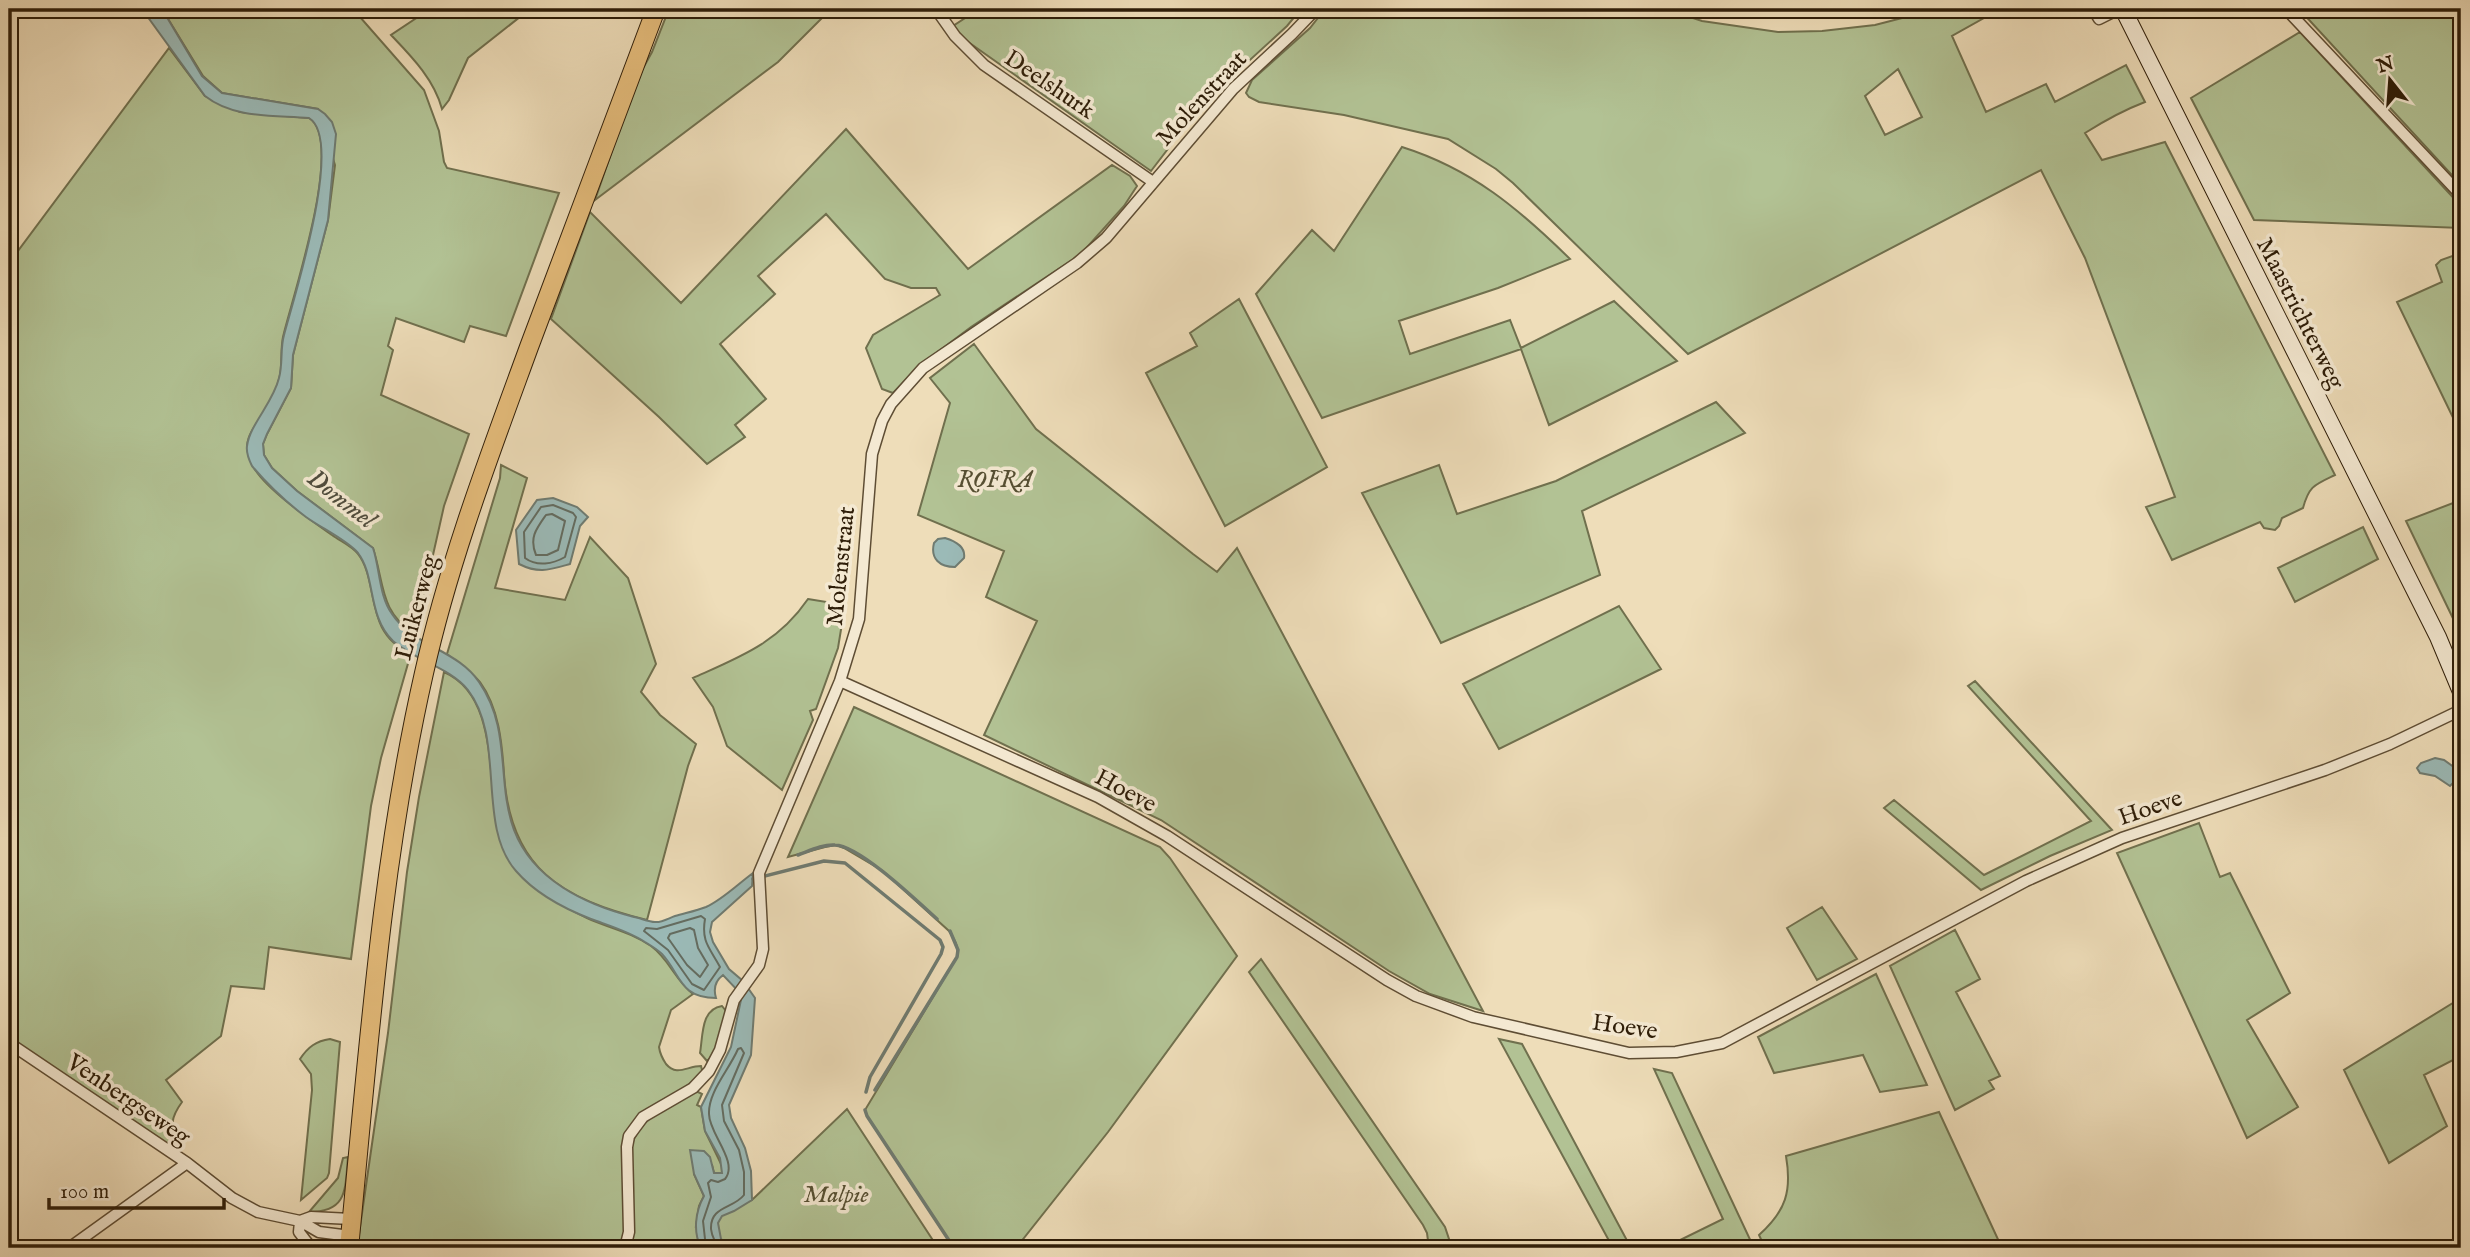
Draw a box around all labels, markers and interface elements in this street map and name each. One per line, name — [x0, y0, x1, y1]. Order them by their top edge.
street label: Deelshurk — [998, 44, 1101, 127]
street label: Molenstraat — [1150, 45, 1254, 153]
north arrow — [2354, 46, 2424, 116]
text: N — [2373, 52, 2398, 80]
street label: Maastrichterweg — [2248, 233, 2352, 396]
water label: Dommel — [300, 462, 384, 537]
park label: ROFRA — [957, 465, 1034, 496]
street label: Molenstraat — [820, 505, 863, 627]
street label: Luikerweg — [388, 550, 447, 664]
street label: Hoeve — [1089, 762, 1162, 820]
street label: Hoeve — [2114, 783, 2187, 834]
street label: Hoeve — [1590, 1008, 1659, 1047]
street label: Venbergseweg — [59, 1047, 197, 1154]
scale bar — [49, 1166, 224, 1210]
text: 100 m — [60, 1179, 109, 1206]
park label: Malpie — [804, 1180, 868, 1211]

